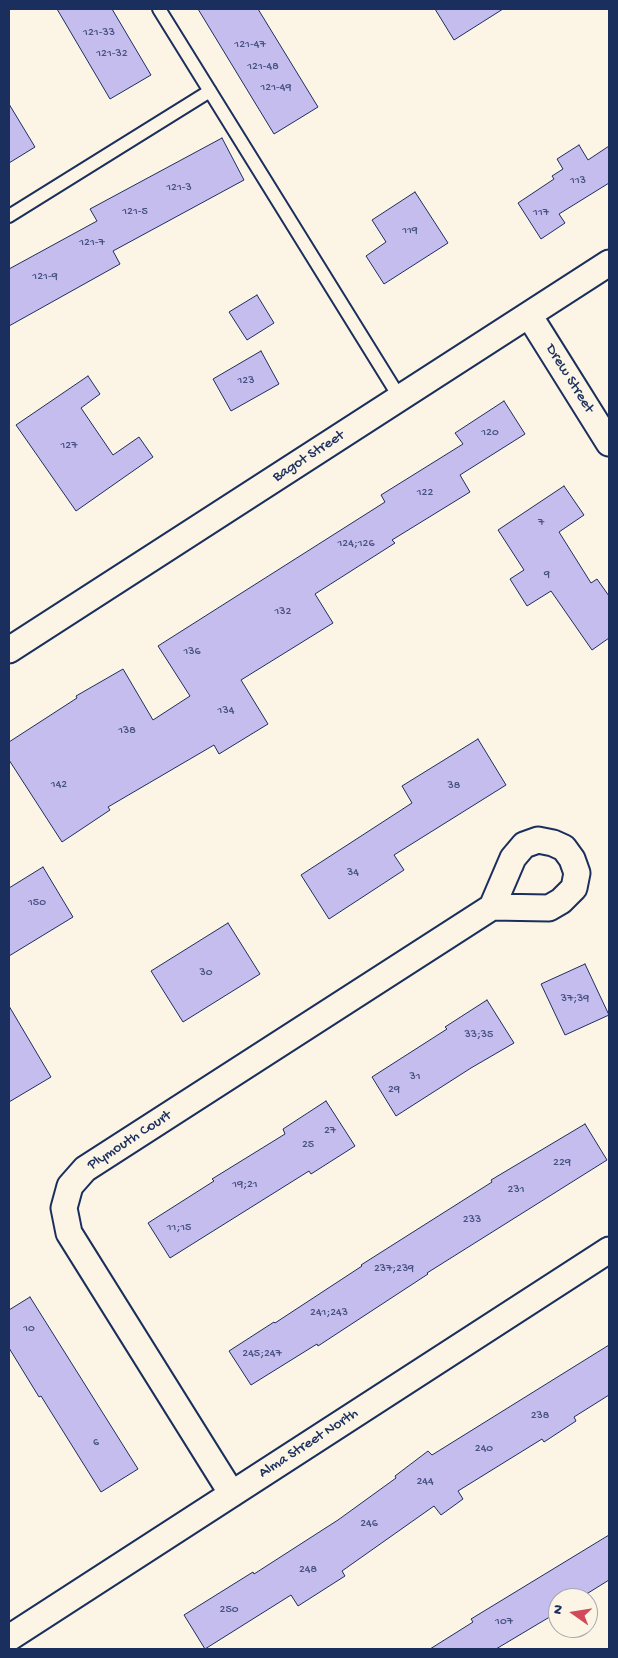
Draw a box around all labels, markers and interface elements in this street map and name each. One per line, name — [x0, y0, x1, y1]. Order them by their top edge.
house number: 121-33 — [83, 26, 115, 40]
house number: 121-47 — [234, 38, 266, 52]
house number: 121-32 — [96, 47, 128, 61]
house number: 121-48 — [247, 60, 279, 74]
house number: 121-49 — [260, 81, 292, 95]
house number: 113 — [570, 174, 586, 188]
house number: 121-3 — [166, 181, 192, 195]
house number: 121-5 — [122, 205, 148, 219]
house number: 117 — [533, 206, 549, 220]
house number: 119 — [402, 224, 418, 238]
house number: 121-7 — [79, 236, 105, 250]
house number: 121-9 — [32, 270, 58, 284]
street label: Drew Street — [541, 341, 597, 417]
house number: 123 — [238, 374, 254, 388]
house number: 120 — [481, 426, 499, 440]
street label: Bagot Street — [270, 427, 348, 487]
house number: 127 — [61, 439, 77, 453]
house number: 122 — [417, 486, 433, 500]
house number: 7 — [538, 516, 544, 530]
house number: 124;126 — [338, 537, 374, 551]
house number: 9 — [544, 568, 550, 582]
house number: 132 — [275, 605, 291, 619]
house number: 136 — [183, 645, 201, 659]
house number: 134 — [218, 704, 234, 718]
house number: 138 — [118, 724, 136, 738]
house number: 142 — [51, 778, 67, 792]
house number: 38 — [448, 779, 460, 793]
house number: 34 — [347, 866, 359, 880]
house number: 150 — [28, 896, 46, 910]
house number: 30 — [199, 966, 213, 980]
house number: 37;39 — [561, 992, 589, 1006]
house number: 33;35 — [465, 1028, 493, 1042]
house number: 31 — [409, 1070, 421, 1084]
house number: 29 — [388, 1083, 400, 1097]
street label: Plymouth Court — [85, 1107, 175, 1175]
house number: 27 — [324, 1124, 336, 1138]
house number: 25 — [302, 1138, 314, 1152]
house number: 229 — [553, 1156, 571, 1170]
house number: 19;21 — [232, 1178, 258, 1192]
house number: 231 — [508, 1183, 524, 1197]
house number: 233 — [463, 1213, 481, 1227]
house number: 11;15 — [167, 1221, 191, 1235]
house number: 237;239 — [374, 1262, 414, 1276]
house number: 241;243 — [310, 1306, 348, 1320]
house number: 10 — [23, 1322, 35, 1336]
house number: 245;247 — [242, 1347, 282, 1361]
street label: Alma Street North — [256, 1405, 362, 1483]
house number: 238 — [531, 1409, 549, 1423]
house number: 6 — [93, 1436, 99, 1450]
house number: 240 — [475, 1442, 493, 1456]
house number: 244 — [416, 1475, 434, 1489]
house number: 246 — [360, 1517, 378, 1531]
house number: 248 — [299, 1563, 317, 1577]
north arrow — [548, 1588, 598, 1638]
house number: 250 — [219, 1603, 239, 1617]
text: N — [550, 1603, 568, 1616]
house number: 107 — [495, 1615, 513, 1629]

